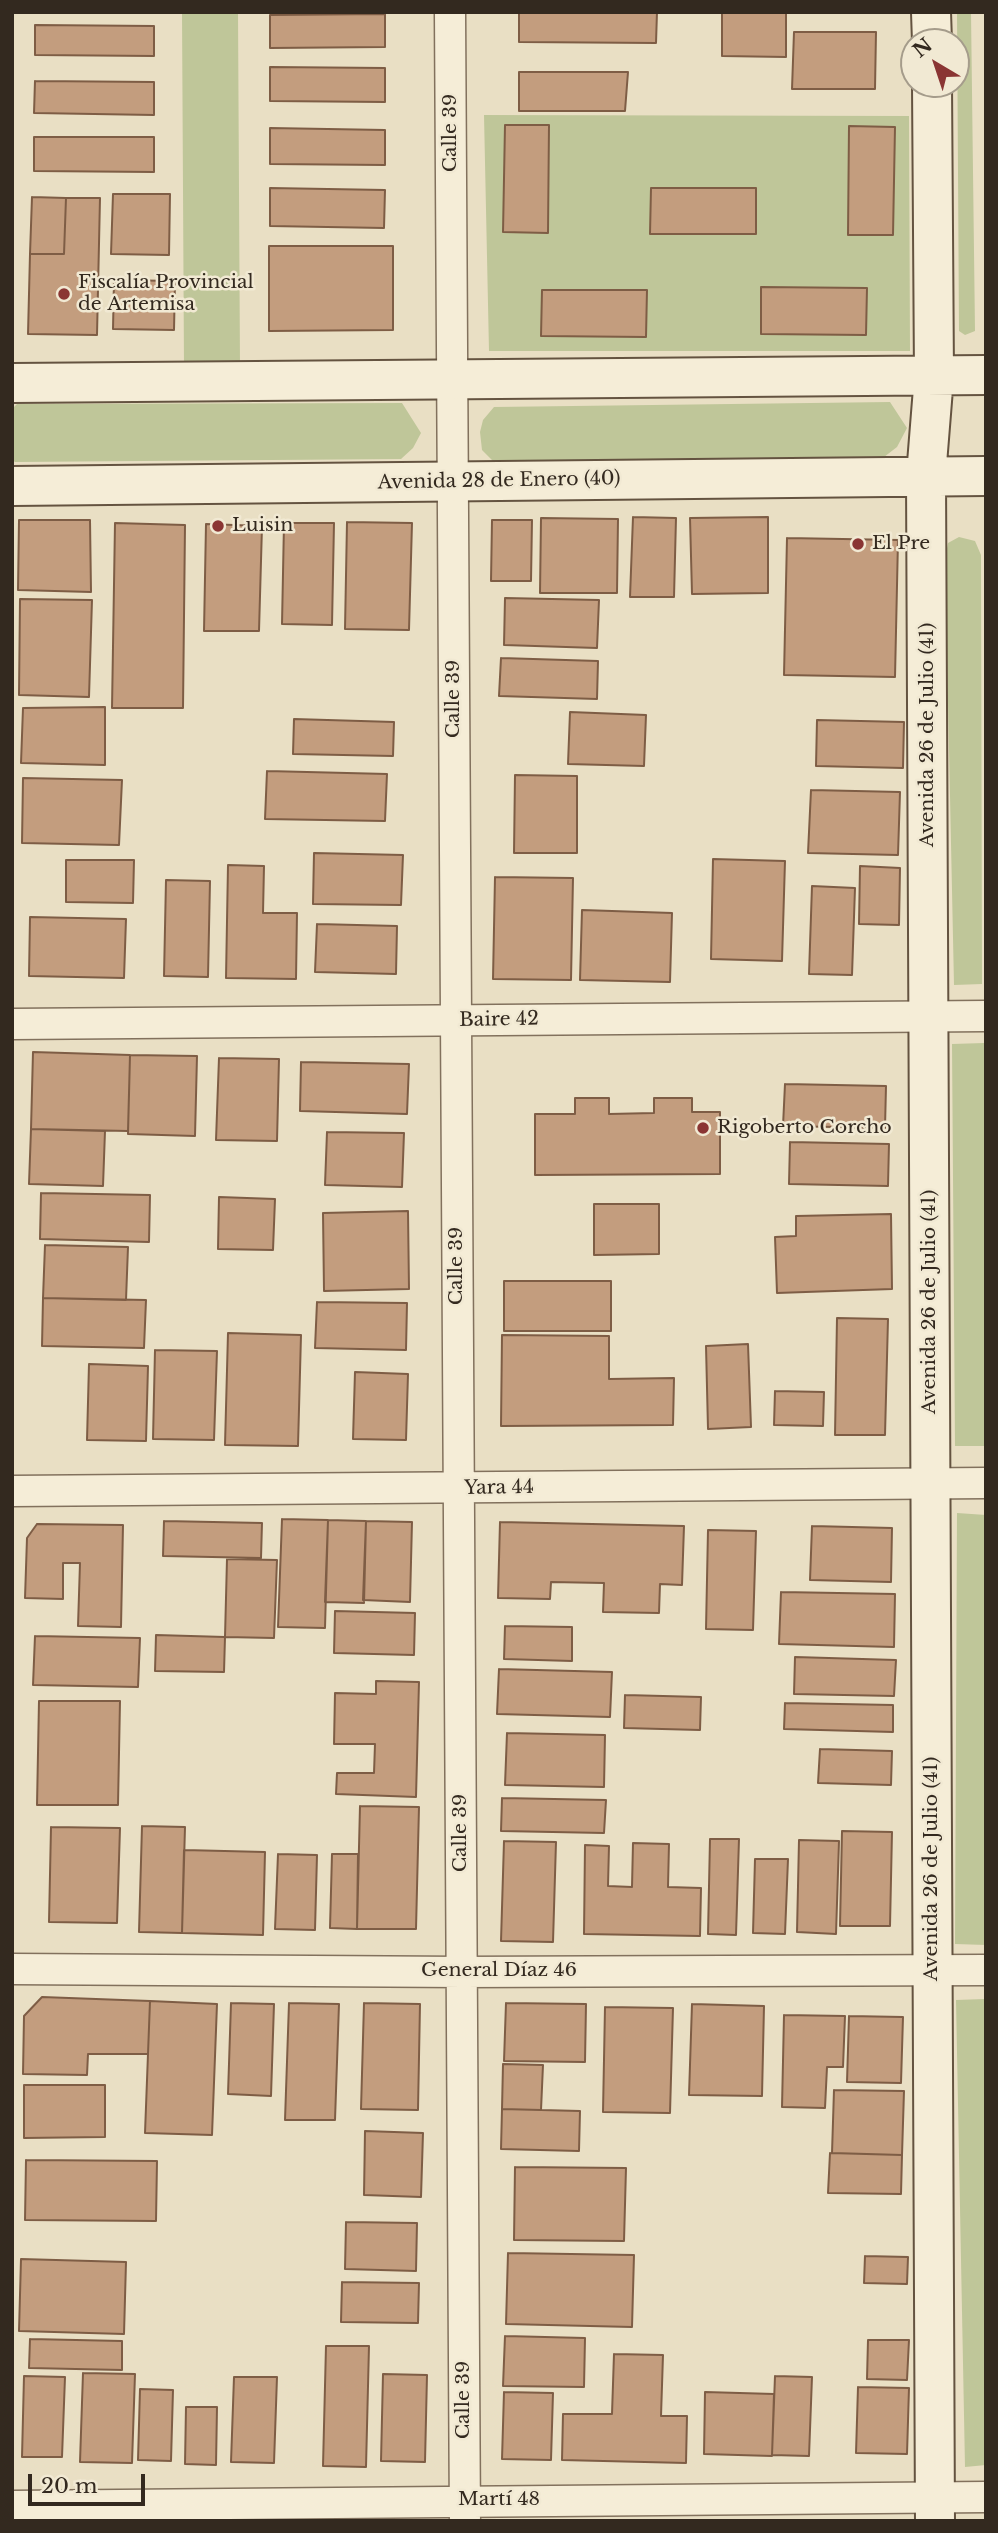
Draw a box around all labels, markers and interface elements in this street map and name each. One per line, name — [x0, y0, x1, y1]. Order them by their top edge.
north arrow — [900, 28, 970, 98]
text: N — [909, 33, 937, 62]
street label: Calle 39 — [440, 94, 462, 172]
place label: Fiscalía Provincial de Artemisa — [78, 272, 254, 316]
marker: Fiscalía Provincial de Artemisa — [56, 286, 72, 302]
street label: Avenida 28 de Enero (40) — [377, 467, 621, 495]
place label: Luisin — [232, 515, 293, 537]
marker: Luisin — [210, 518, 226, 534]
place label: El Pre — [872, 533, 930, 555]
marker: El Pre — [850, 536, 866, 552]
street label: Avenida 26 de Julio (41) — [917, 623, 939, 847]
street label: Calle 39 — [443, 660, 465, 738]
street label: Baire 42 — [459, 1008, 539, 1032]
place label: Rigoberto Corcho — [717, 1117, 892, 1139]
marker: Rigoberto Corcho — [695, 1120, 711, 1136]
street label: Avenida 26 de Julio (41) — [919, 1190, 941, 1414]
street label: Calle 39 — [446, 1227, 468, 1305]
street label: Yara 44 — [464, 1476, 534, 1500]
street label: Avenida 26 de Julio (41) — [921, 1757, 943, 1981]
street label: Calle 39 — [450, 1794, 472, 1872]
street label: General Díaz 46 — [421, 1960, 577, 1982]
street label: Calle 39 — [453, 2361, 475, 2439]
scale bar — [32, 2460, 149, 2504]
text: 20 m — [41, 2473, 98, 2499]
street label: Martí 48 — [458, 2489, 540, 2511]

